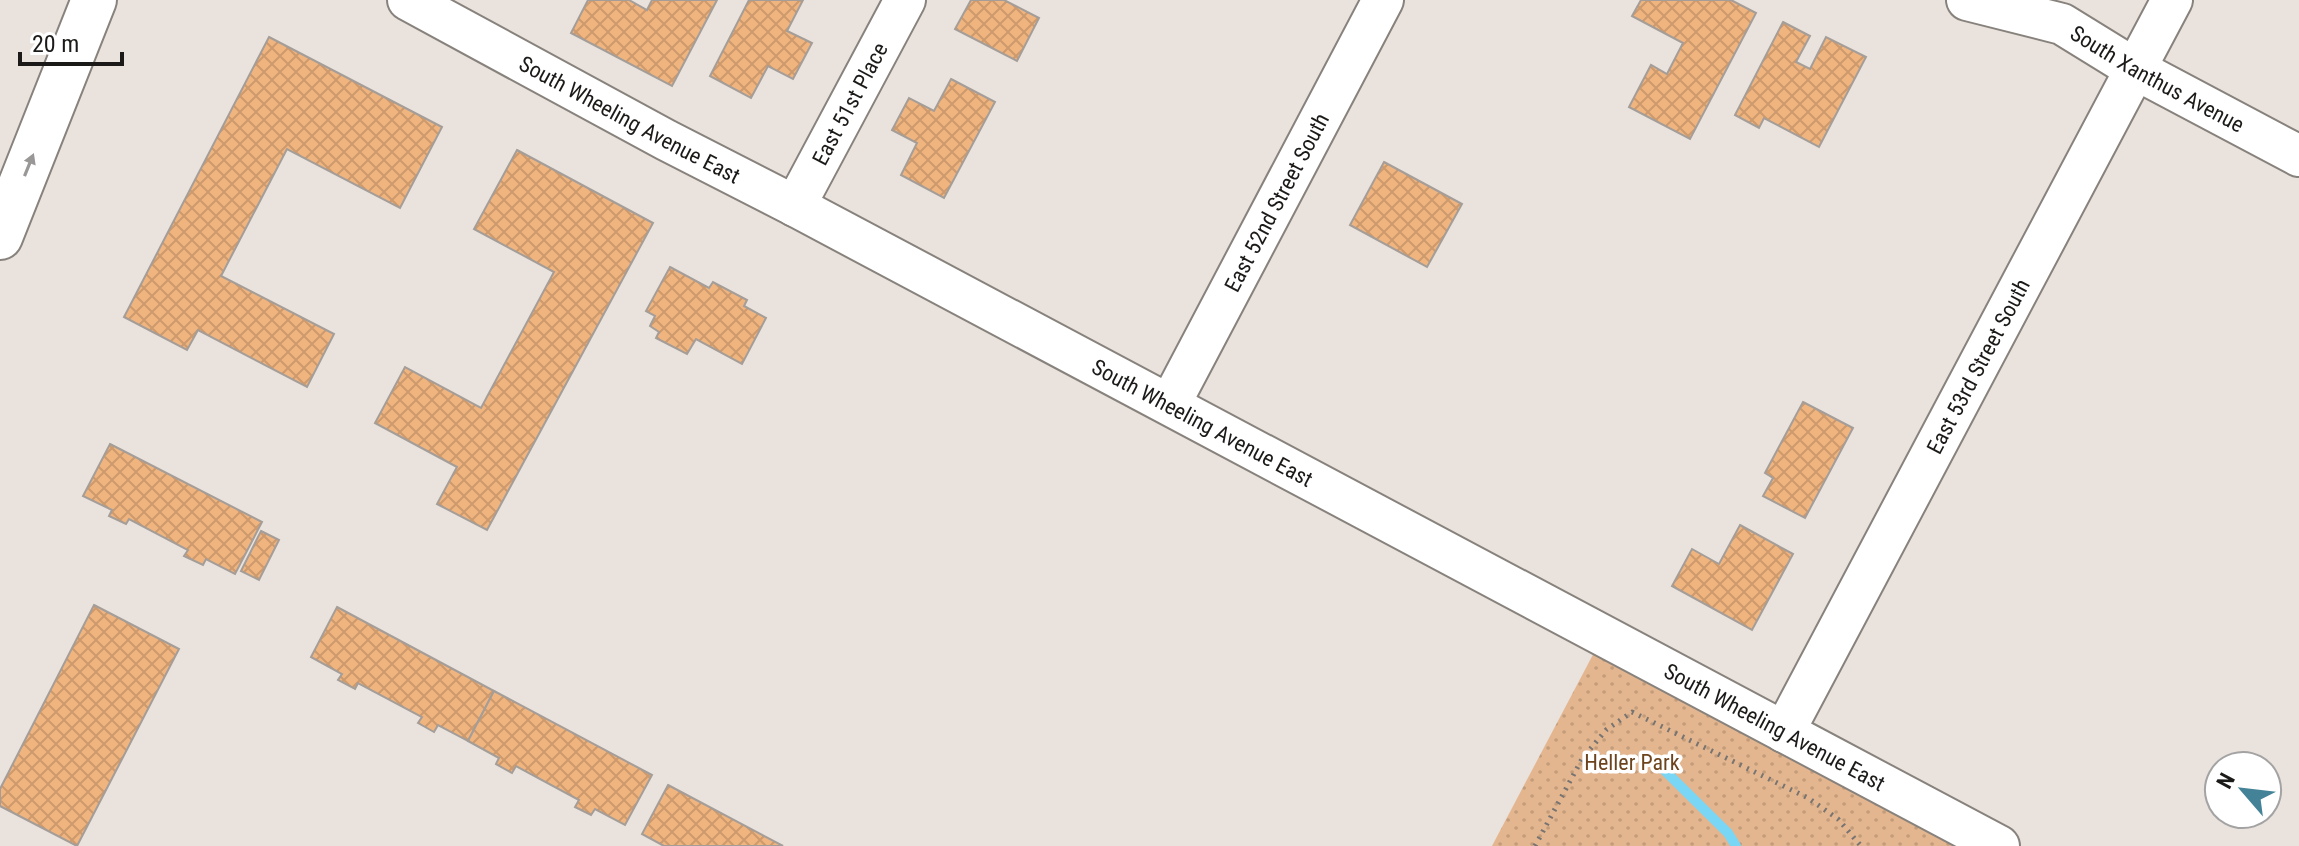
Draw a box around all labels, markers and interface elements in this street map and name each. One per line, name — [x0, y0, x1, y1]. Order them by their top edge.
scale bar — [20, 16, 122, 66]
street label: South Xanthus Avenue — [2066, 20, 2248, 137]
text: 20 m — [32, 30, 79, 58]
street label: East 51st Place — [807, 38, 892, 169]
street label: South Wheeling Avenue East — [515, 50, 744, 188]
street label: East 52nd Street South — [1219, 109, 1334, 296]
one-way arrow — [23, 153, 36, 177]
street label: East 53rd Street South — [1921, 275, 2034, 458]
street label: South Wheeling Avenue East — [1088, 354, 1317, 492]
street label: South Wheeling Avenue East — [1660, 658, 1889, 796]
park label: Heller Park — [1584, 750, 1680, 775]
north arrow — [2203, 750, 2283, 830]
text: N — [2212, 769, 2240, 793]

